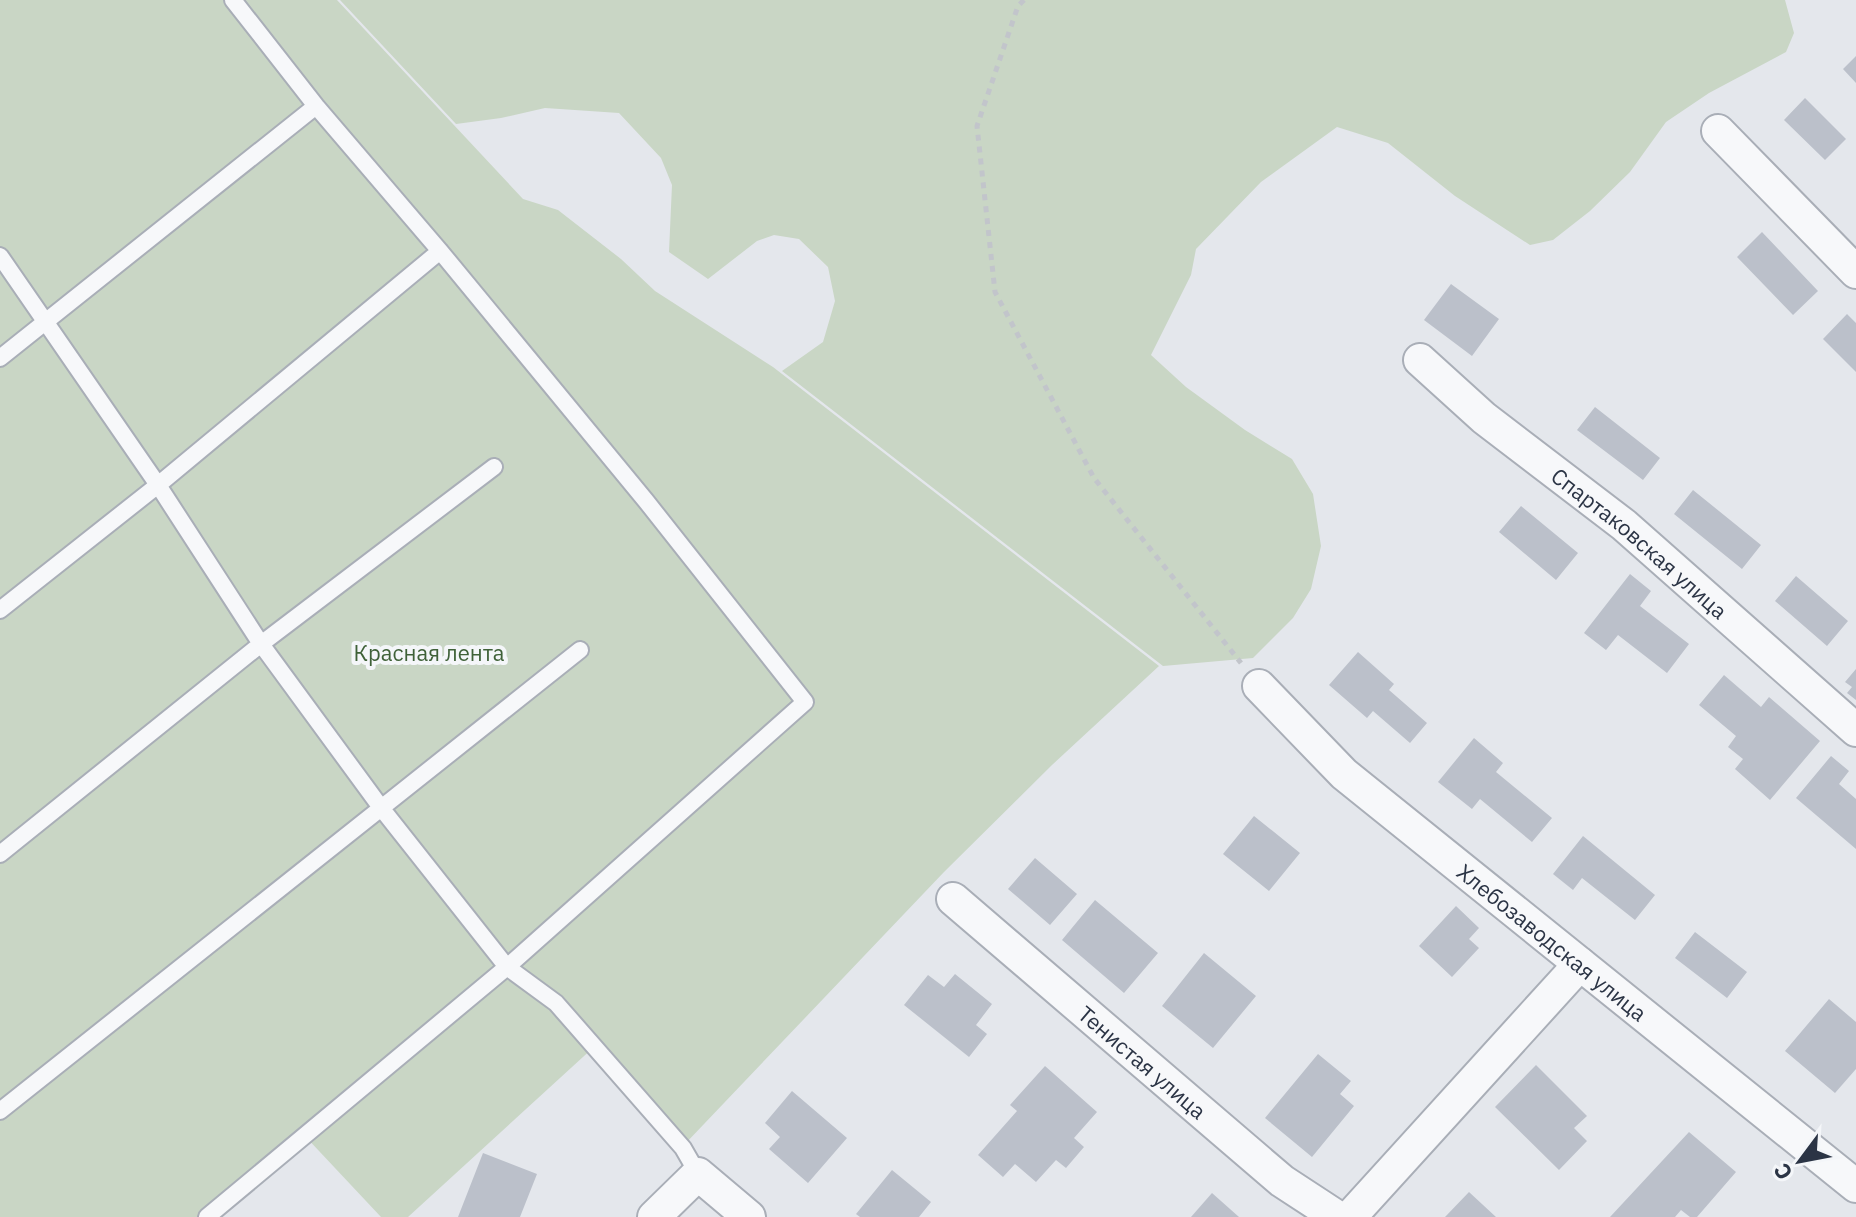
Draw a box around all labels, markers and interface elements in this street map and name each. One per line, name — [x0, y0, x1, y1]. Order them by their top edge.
street label: Спартаковская улица — [1546, 460, 1734, 625]
park label: Красная лента — [353, 638, 505, 667]
street label: Хлебозаводская улица — [1452, 857, 1654, 1027]
street label: Тенистая улица — [1073, 999, 1213, 1125]
north arrow — [1760, 1121, 1840, 1201]
text: С — [1767, 1158, 1799, 1186]

